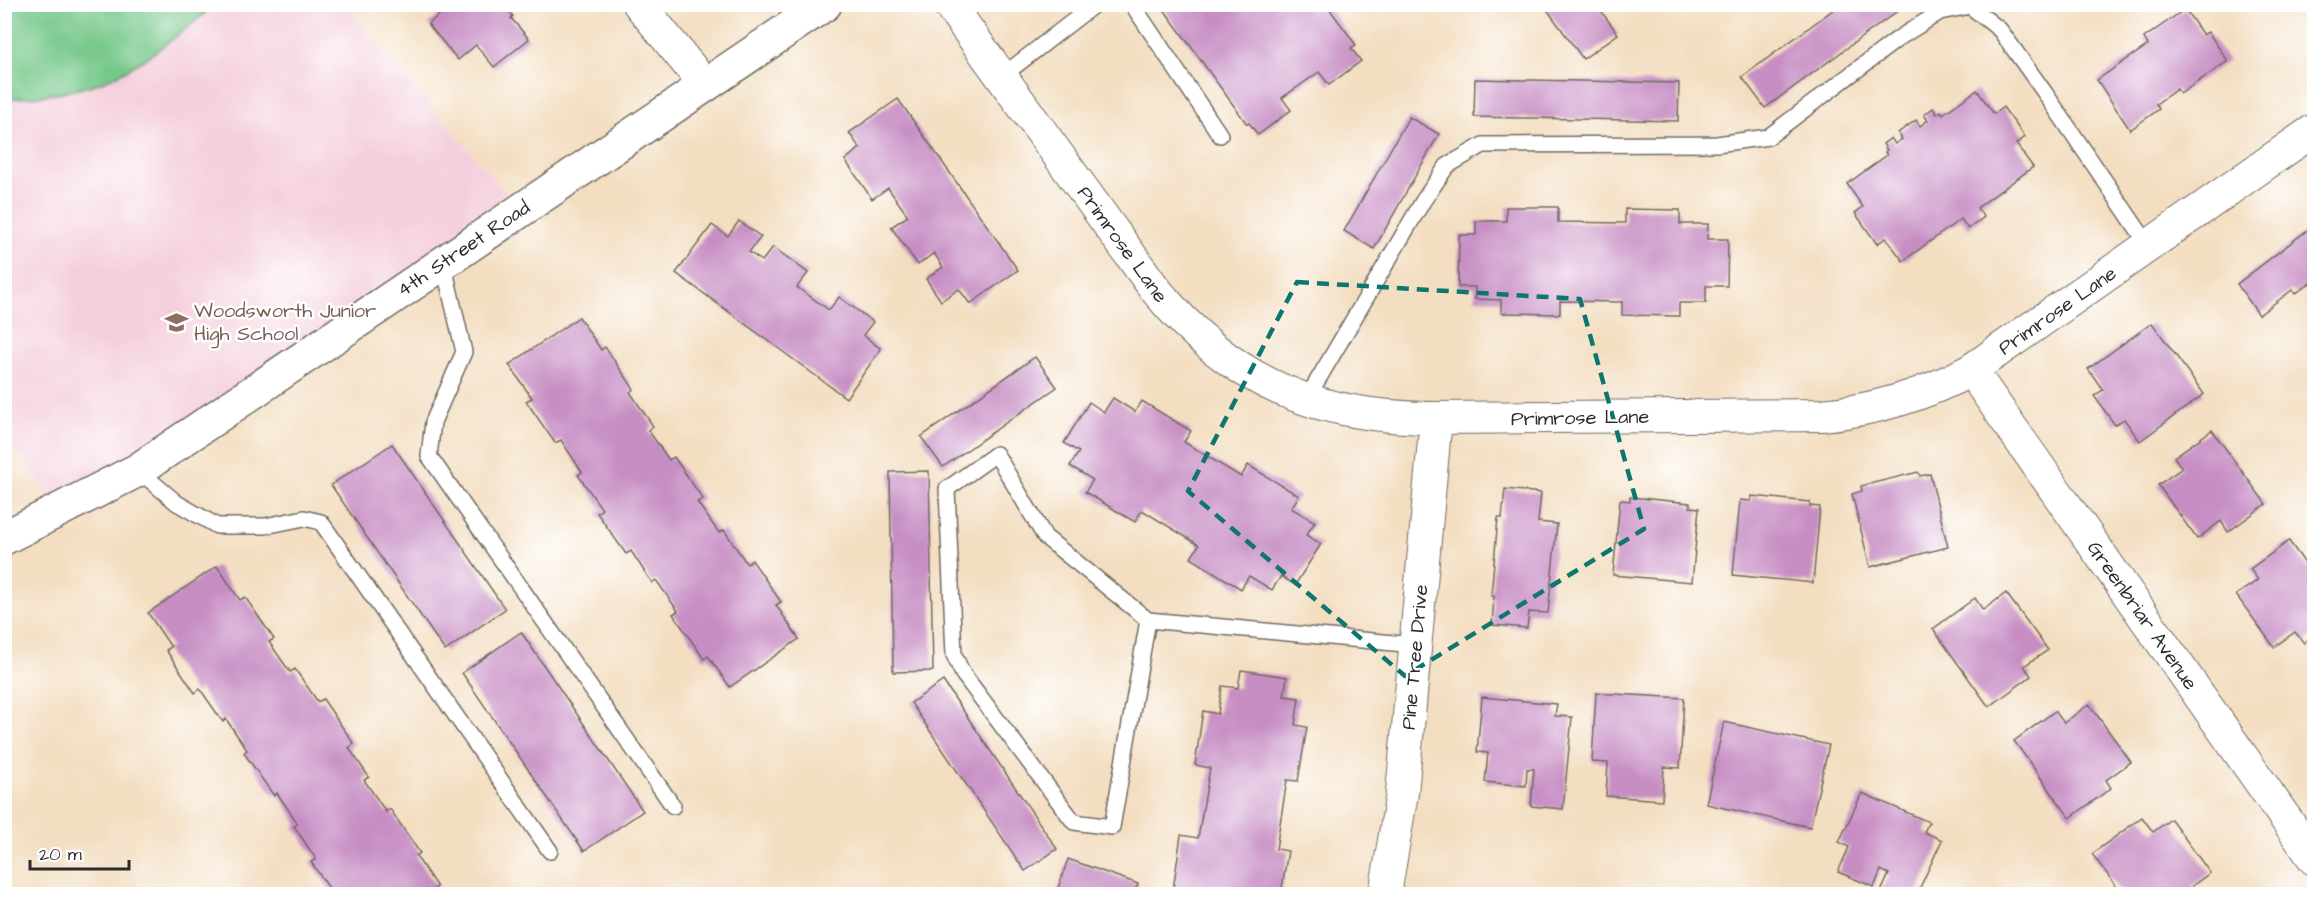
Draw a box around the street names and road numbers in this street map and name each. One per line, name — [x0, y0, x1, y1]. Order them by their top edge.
street label: Primrose Lane — [1070, 180, 1174, 309]
street label: 4th Street Road — [391, 194, 536, 304]
street label: Primrose Lane — [1993, 260, 2122, 362]
street label: Primrose Lane — [1511, 403, 1650, 433]
street label: Greenbriar Avenue — [2080, 535, 2204, 696]
street label: Pine Tree Drive — [1395, 583, 1435, 731]

